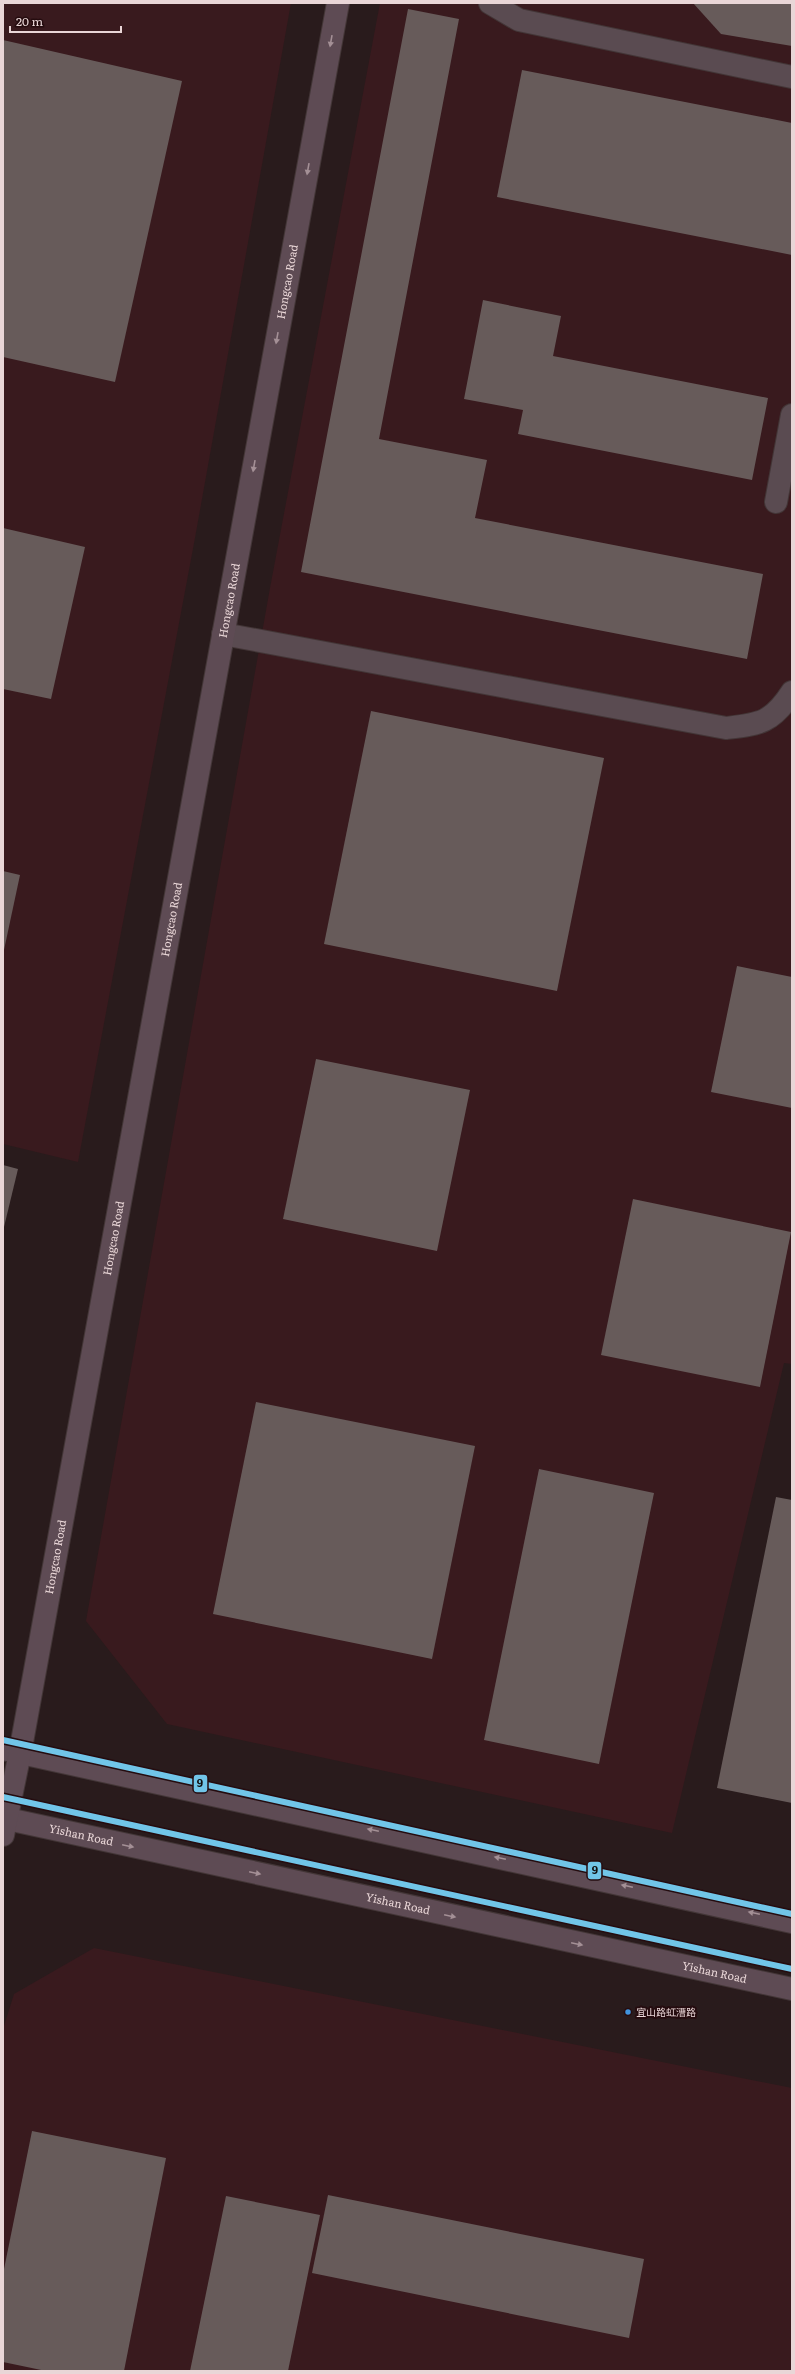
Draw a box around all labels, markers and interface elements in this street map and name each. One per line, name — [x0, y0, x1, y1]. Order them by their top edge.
scale bar — [10, 8, 121, 34]
text: 20 m — [16, 12, 43, 30]
one-way arrow — [328, 35, 334, 47]
one-way arrow — [304, 163, 310, 175]
street label: Hongcao Road — [272, 243, 301, 320]
one-way arrow — [274, 332, 280, 345]
one-way arrow — [250, 460, 256, 473]
street label: Hongcao Road — [214, 562, 243, 639]
street label: Hongcao Road — [156, 880, 185, 958]
street label: Hongcao Road — [98, 1199, 127, 1277]
street label: Hongcao Road — [40, 1518, 69, 1595]
line badge: 9 — [193, 1774, 208, 1793]
text: 9 — [197, 1774, 203, 1790]
street label: Yishan Road — [48, 1819, 115, 1849]
one-way arrow — [367, 1827, 379, 1833]
one-way arrow — [122, 1843, 134, 1849]
one-way arrow — [494, 1854, 506, 1860]
line badge: 9 — [587, 1861, 602, 1880]
text: 9 — [592, 1861, 598, 1877]
one-way arrow — [249, 1871, 261, 1877]
one-way arrow — [621, 1882, 633, 1888]
street label: Yishan Road — [364, 1888, 432, 1917]
one-way arrow — [748, 1910, 760, 1916]
one-way arrow — [444, 1913, 457, 1919]
one-way arrow — [571, 1941, 584, 1947]
street label: Yishan Road — [681, 1956, 749, 1986]
place label: 宜山路虹漕路 — [636, 2004, 696, 2019]
marker: 宜山路虹漕路 — [623, 2007, 633, 2017]

